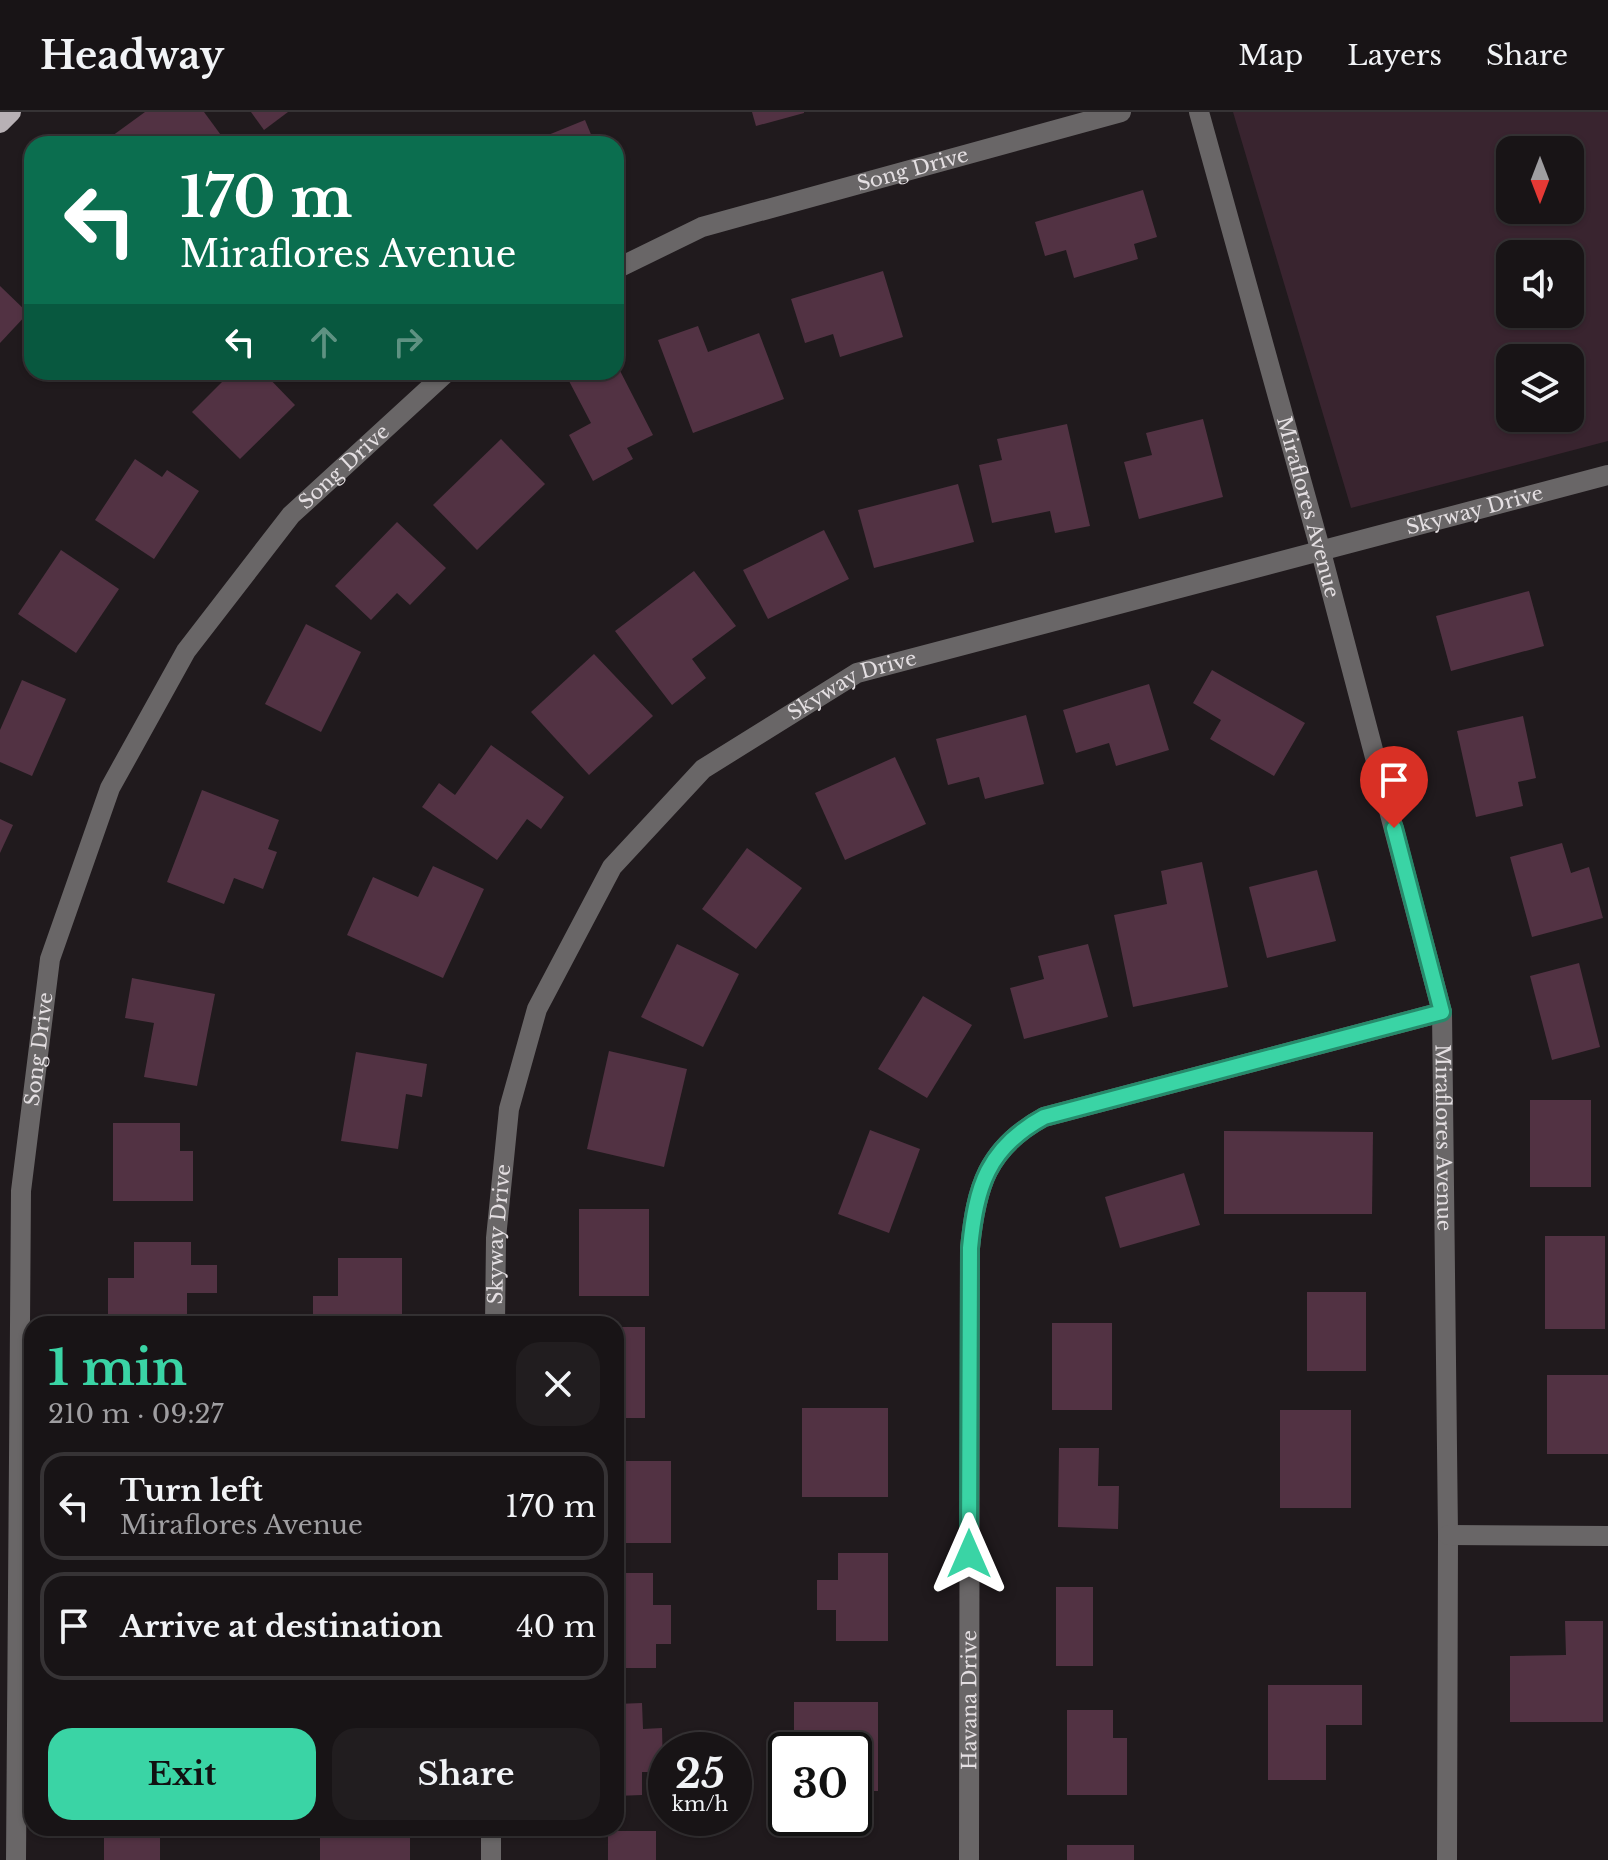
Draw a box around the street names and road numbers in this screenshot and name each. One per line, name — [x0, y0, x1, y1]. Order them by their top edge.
street label: Song Drive — [854, 142, 971, 196]
street label: Miraflores Avenue — [1272, 414, 1345, 600]
street label: Song Drive — [293, 419, 394, 514]
street label: Skyway Drive — [1404, 481, 1546, 540]
street label: Skyway Drive — [783, 646, 919, 725]
street label: Song Drive — [20, 991, 58, 1107]
street label: Miraflores Avenue — [1430, 1044, 1457, 1231]
street label: Skyway Drive — [483, 1163, 515, 1304]
street label: Havana Drive — [957, 1630, 981, 1770]

